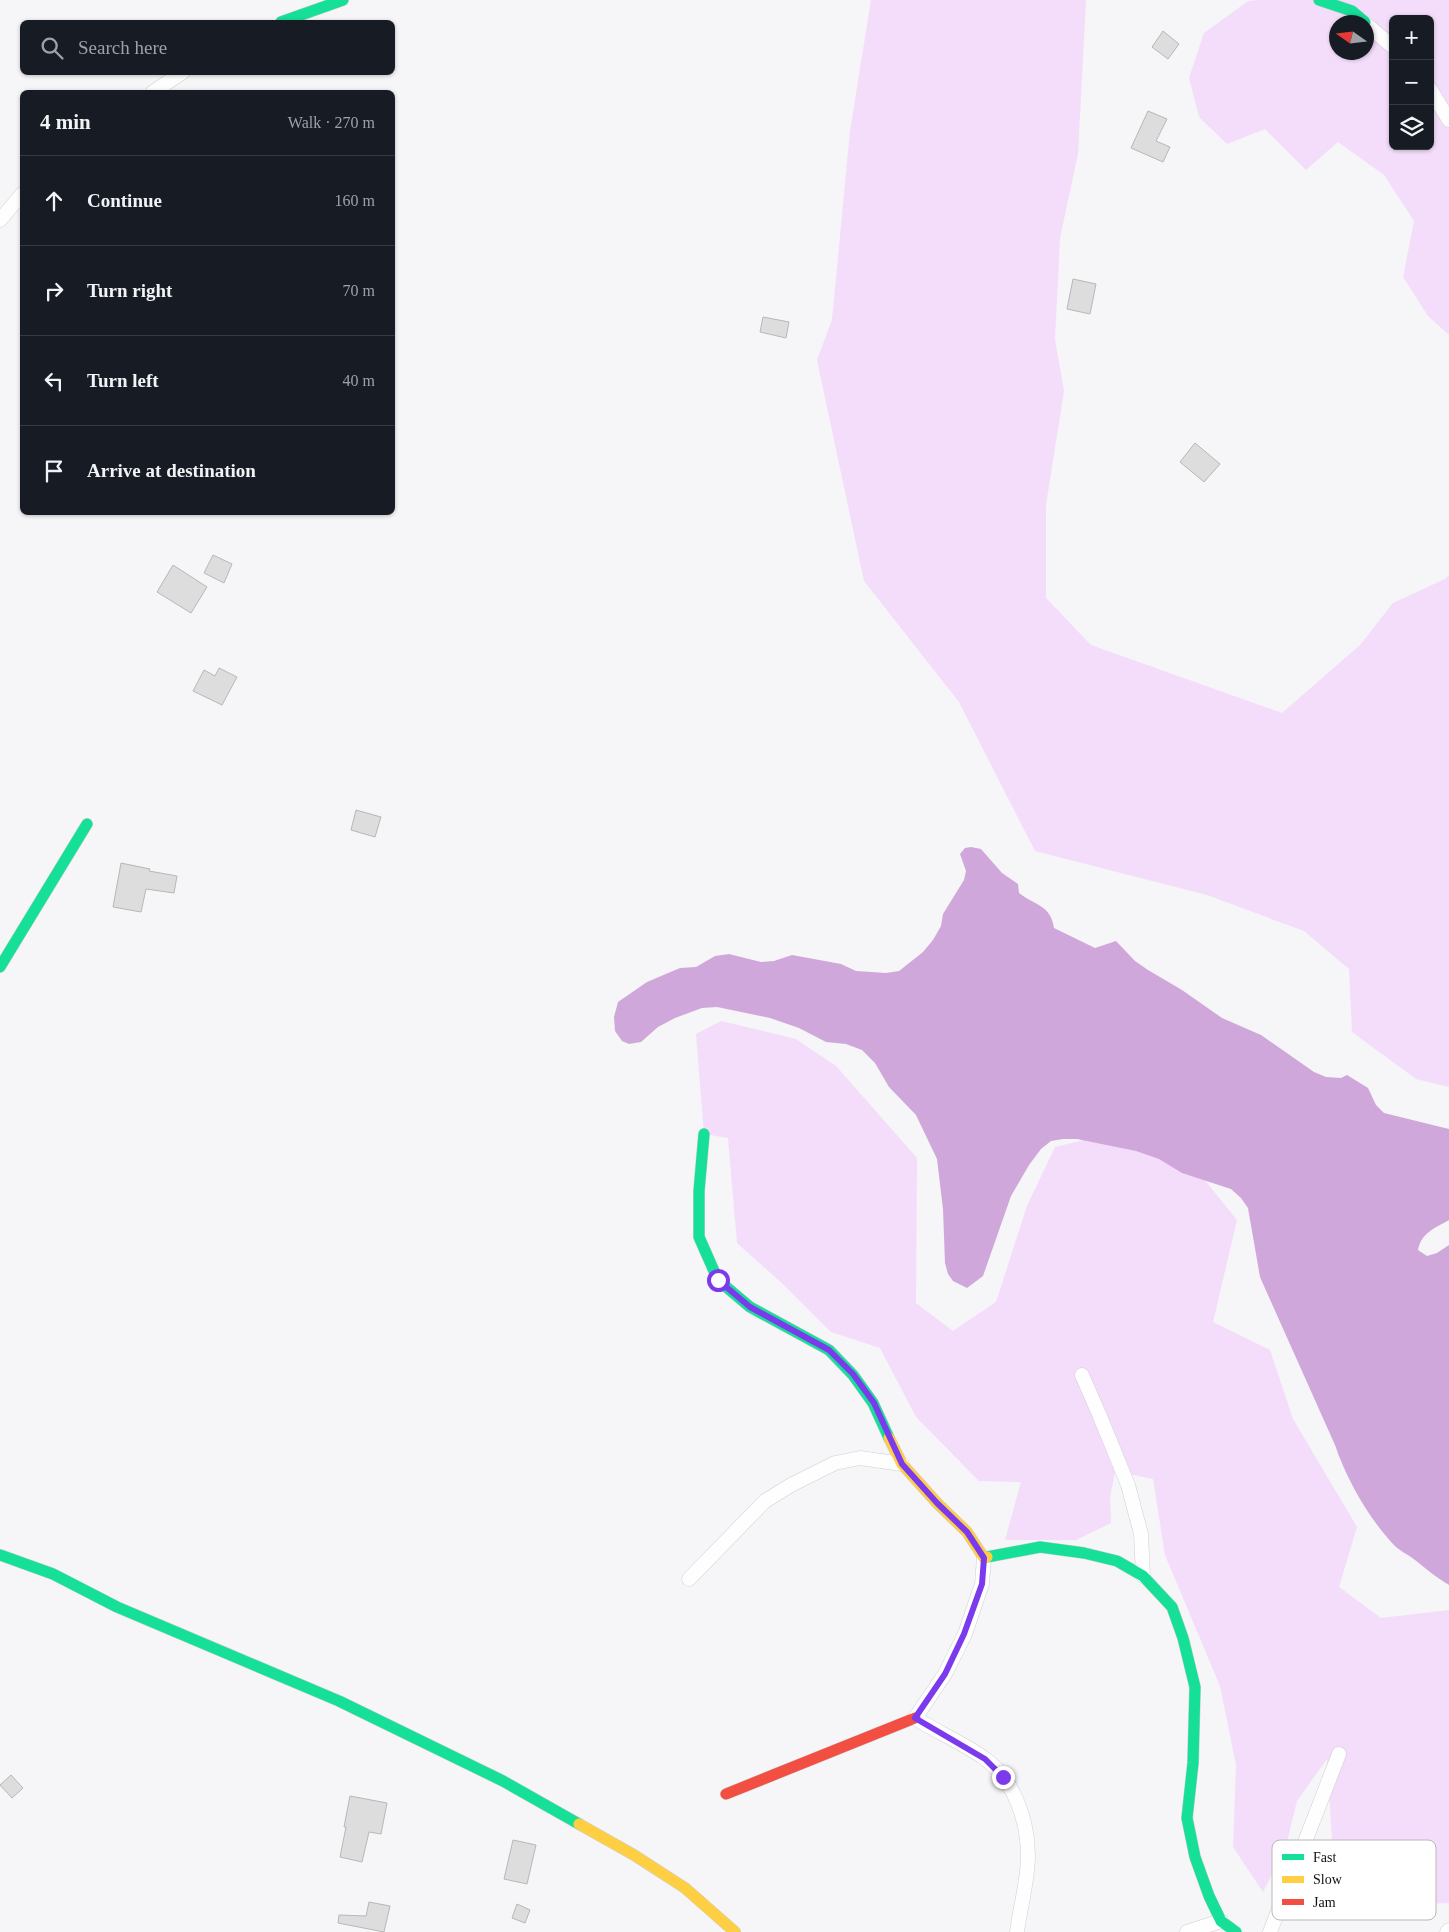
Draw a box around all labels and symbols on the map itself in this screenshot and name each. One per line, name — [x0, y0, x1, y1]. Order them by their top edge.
north arrow — [1329, 15, 1374, 60]
route start — [707, 1269, 730, 1292]
route end — [992, 1766, 1015, 1789]
legend — [1272, 1840, 1436, 1920]
text: Fast — [1313, 1850, 1336, 1865]
text: Slow — [1313, 1872, 1343, 1887]
text: Jam — [1313, 1895, 1336, 1910]

